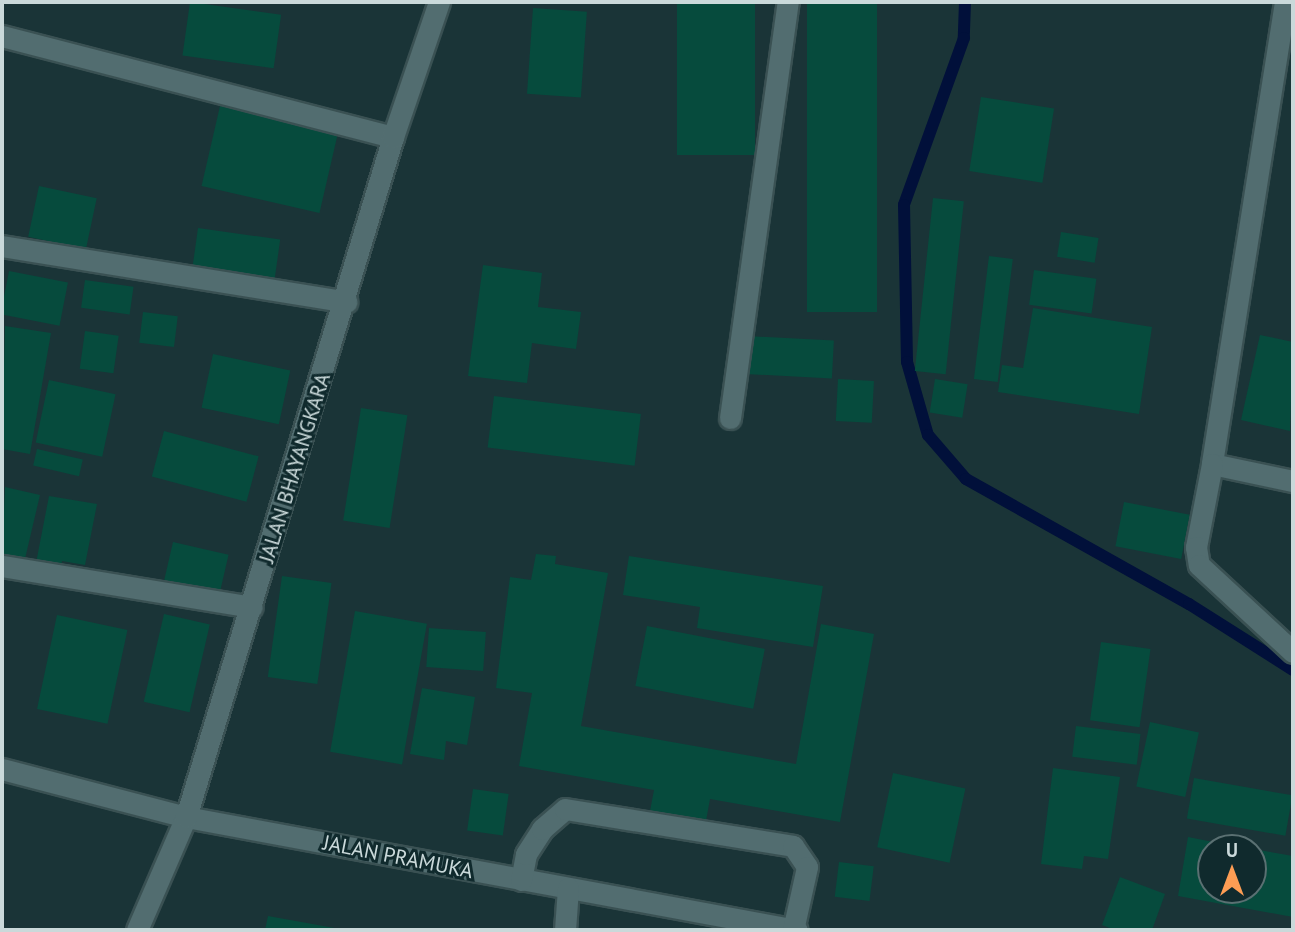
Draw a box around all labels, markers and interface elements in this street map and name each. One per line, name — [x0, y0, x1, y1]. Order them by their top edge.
street label: JALAN BHAYANGKARA — [254, 370, 336, 566]
street label: JALAN PRAMUKA — [321, 830, 475, 884]
north arrow — [1197, 834, 1267, 904]
text: U — [1226, 838, 1238, 862]

